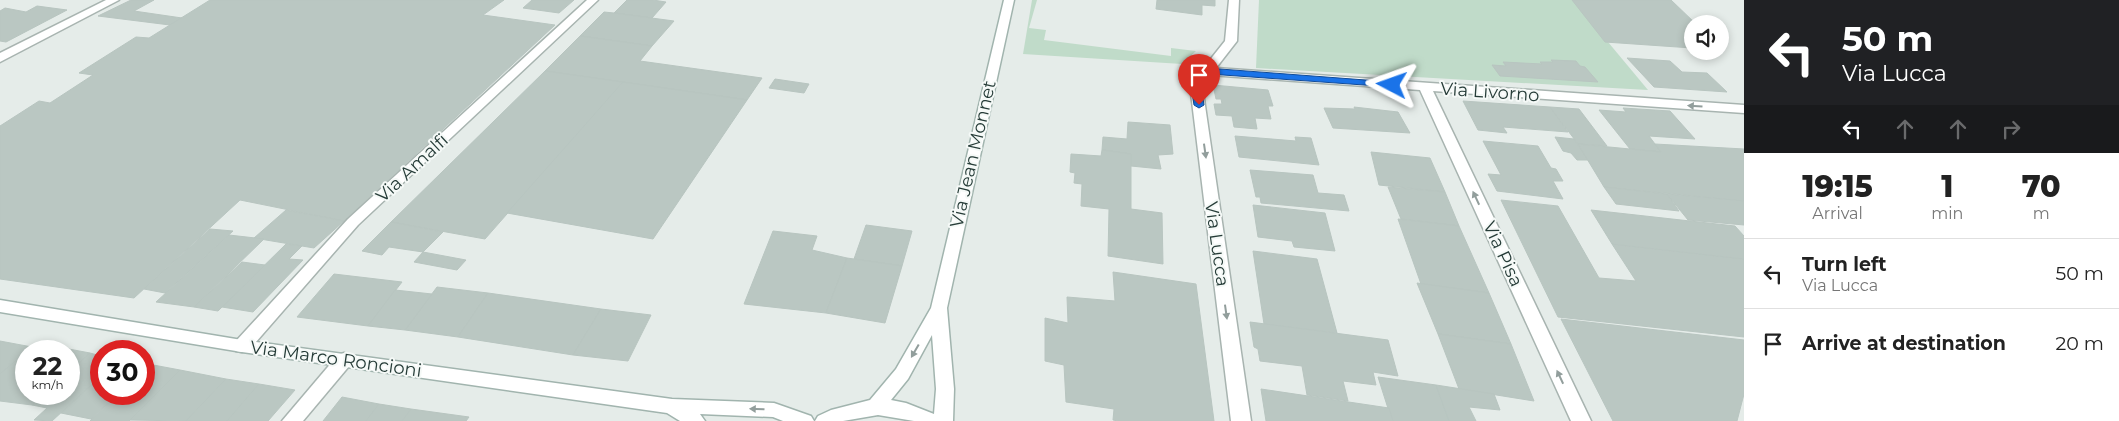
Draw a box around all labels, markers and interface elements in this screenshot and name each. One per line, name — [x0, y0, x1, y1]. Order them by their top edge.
map controls — [1684, 15, 1729, 60]
button: sound — [1684, 15, 1729, 60]
text: 50 m — [1842, 17, 1933, 60]
icon: left — [1759, 20, 1824, 85]
pin — [1178, 54, 1220, 105]
position arrow — [1365, 58, 1417, 110]
text: Via Lucca — [1842, 60, 1947, 87]
icon: arrive — [1185, 61, 1213, 89]
street label: Via Jean Monnet — [945, 78, 1001, 230]
street label: Via Livorno — [1440, 78, 1540, 106]
one-way arrow — [1687, 101, 1703, 109]
icon: left — [1838, 115, 1866, 143]
icon: ahead — [1891, 115, 1919, 143]
icon: ahead — [1944, 115, 1972, 143]
icon: right — [1997, 115, 2025, 143]
street label: Via Amalfi — [371, 129, 453, 207]
one-way arrow — [1201, 143, 1209, 159]
text: 19:15 — [1802, 168, 1873, 205]
text: 1 — [1941, 168, 1953, 205]
text: 70 — [2022, 168, 2061, 205]
one-way arrow — [1472, 191, 1480, 205]
street label: Via Lucca — [1200, 200, 1234, 288]
text: Arrival — [1812, 204, 1863, 223]
text: min — [1931, 204, 1963, 223]
text: m — [2033, 204, 2050, 223]
street label: Via Pisa — [1478, 218, 1528, 290]
text: Turn left — [1802, 253, 1887, 276]
icon: left — [1759, 260, 1787, 288]
text: 50 m — [2056, 262, 2104, 285]
text: Via Lucca — [1802, 276, 1878, 295]
one-way arrow — [1222, 304, 1230, 320]
icon: arrive — [1759, 330, 1787, 358]
text: Arrive at destination — [1802, 332, 2006, 355]
text: 20 m — [2056, 332, 2104, 355]
street label: Via Marco Roncioni — [249, 336, 423, 382]
speed limit sign: 30 — [90, 340, 155, 405]
one-way arrow — [911, 343, 919, 358]
text: 22 — [33, 351, 62, 381]
one-way arrow — [1556, 370, 1564, 384]
text: km/h — [31, 377, 64, 392]
one-way arrow — [749, 405, 765, 413]

